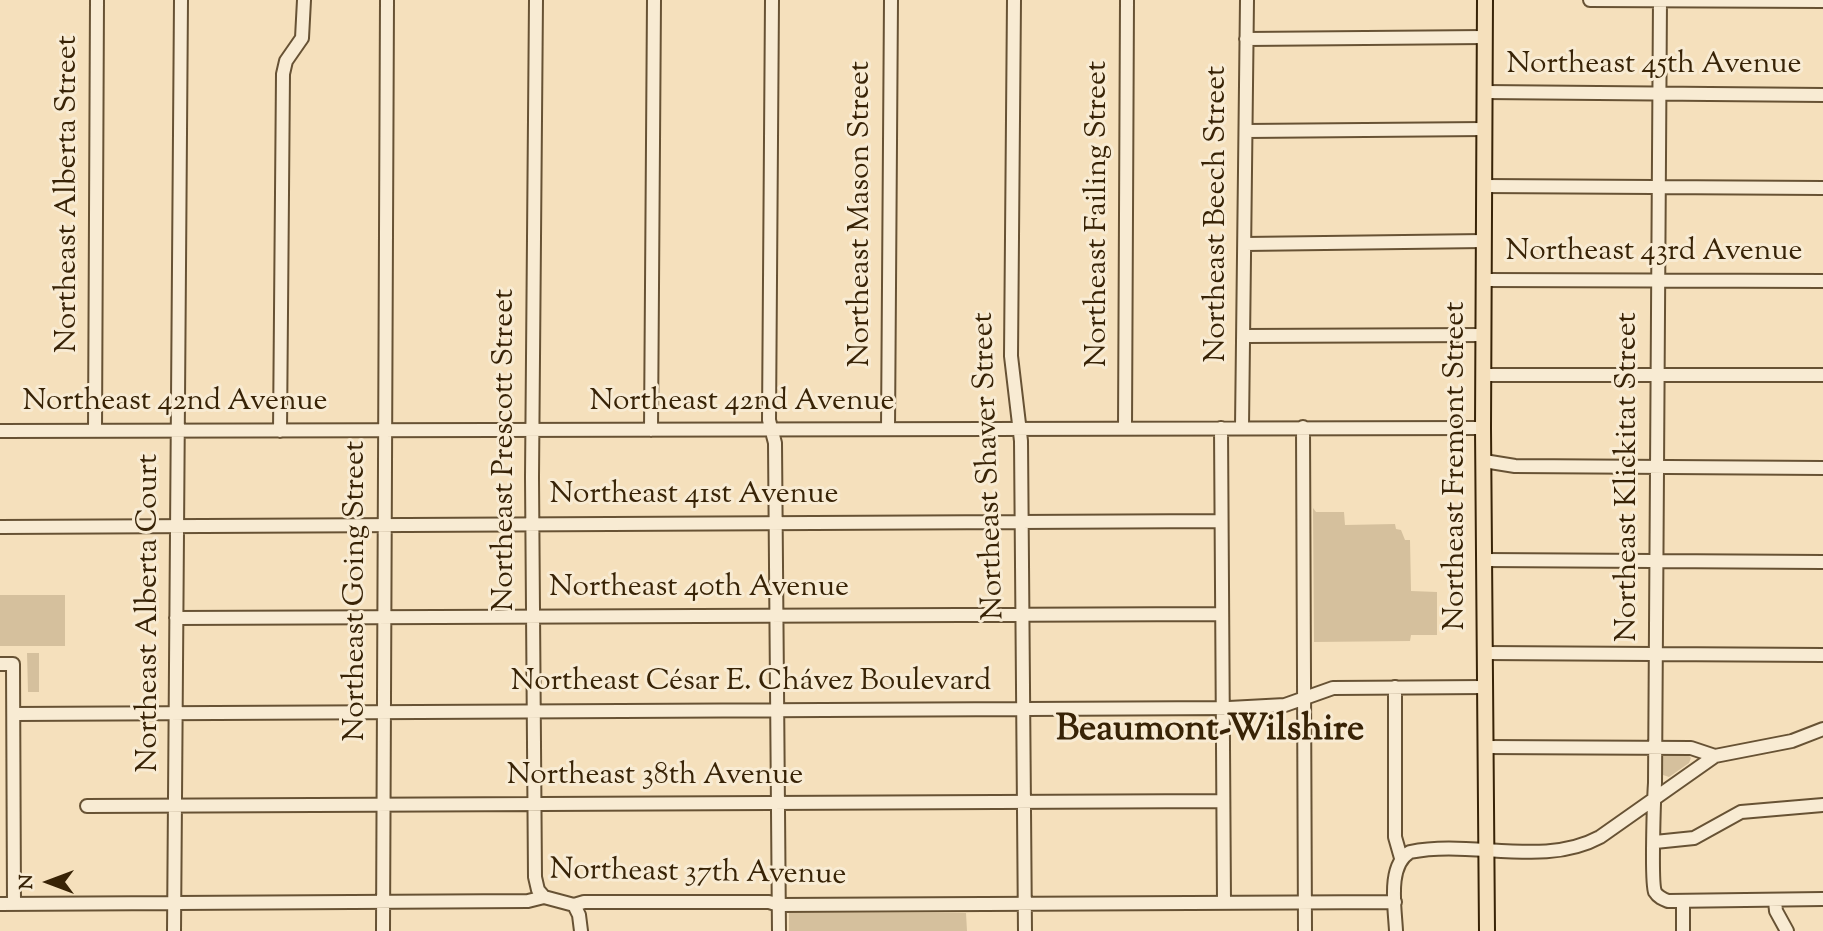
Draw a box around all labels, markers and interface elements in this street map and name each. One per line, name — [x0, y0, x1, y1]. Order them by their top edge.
street label: Northeast Alberta Street — [52, 35, 88, 353]
street label: Northeast 45th Avenue — [1507, 49, 1801, 85]
street label: Northeast Mason Street — [845, 61, 881, 367]
street label: Northeast Failing Street — [1082, 61, 1118, 367]
street label: Northeast Beech Street — [1201, 66, 1237, 362]
street label: Northeast 43rd Avenue — [1506, 236, 1802, 272]
street label: Northeast Prescott Street — [489, 289, 525, 611]
street label: Northeast Fremont Street — [1440, 302, 1476, 630]
street label: Northeast Shaver Street — [968, 312, 1014, 620]
street label: Northeast Klickitat Street — [1612, 312, 1648, 642]
street label: Northeast 42nd Avenue — [22, 386, 328, 422]
street label: Northeast 42nd Avenue — [589, 386, 895, 422]
street label: Northeast Going Street — [340, 441, 376, 741]
street label: Northeast Alberta Court — [133, 454, 169, 772]
street label: Northeast 41st Avenue — [550, 479, 838, 515]
street label: Northeast 40th Avenue — [549, 572, 849, 608]
street label: Northeast César E. Chávez Boulevard — [511, 666, 991, 702]
district label: Beaumont-Wilshire — [1056, 711, 1364, 755]
street label: Northeast 38th Avenue — [507, 760, 803, 796]
north arrow — [14, 847, 84, 917]
street label: Northeast 37th Avenue — [549, 854, 847, 896]
text: N — [14, 874, 41, 890]

